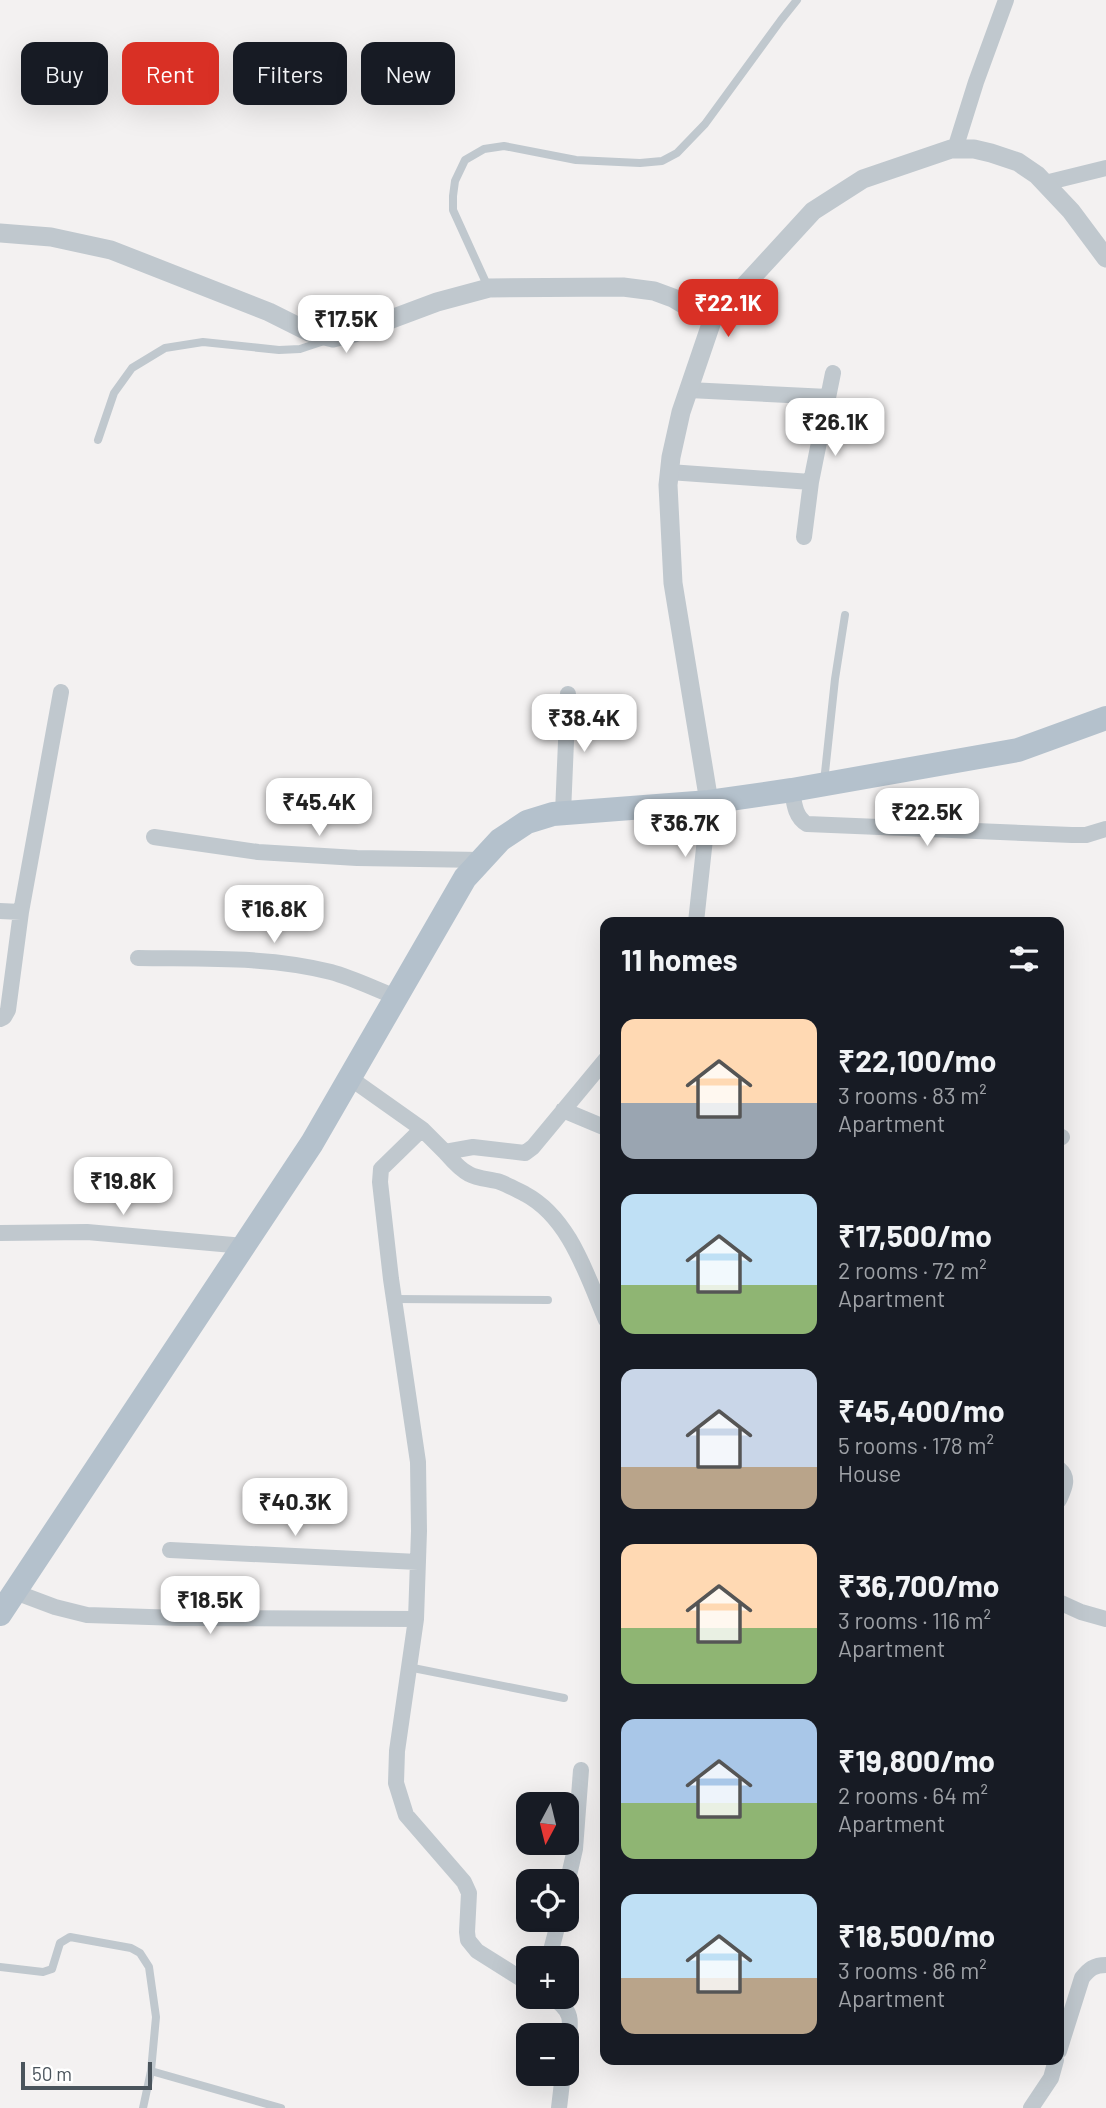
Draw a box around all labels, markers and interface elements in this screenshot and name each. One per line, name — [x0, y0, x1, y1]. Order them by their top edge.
chip: Buy — [21, 42, 108, 105]
chip: Rent — [122, 42, 219, 105]
chip: Filters — [233, 42, 347, 105]
chip: New — [361, 42, 455, 105]
pin: ₹22.1K — [671, 280, 785, 339]
text: ₹22.1K — [694, 288, 762, 316]
pin: ₹17.5K — [289, 296, 403, 355]
text: ₹17.5K — [314, 304, 378, 332]
pin: ₹26.1K — [778, 398, 892, 458]
text: ₹26.1K — [801, 407, 869, 435]
pin: ₹38.4K — [527, 694, 641, 754]
text: ₹38.4K — [548, 703, 620, 731]
pin: ₹45.4K — [262, 778, 376, 838]
text: ₹45.4K — [282, 787, 356, 815]
pin: ₹22.5K — [870, 788, 984, 848]
text: ₹22.5K — [891, 797, 963, 825]
pin: ₹36.7K — [628, 800, 742, 859]
text: ₹36.7K — [650, 808, 720, 836]
pin: ₹16.8K — [217, 886, 331, 945]
text: ₹16.8K — [241, 894, 307, 922]
icon: filters — [1005, 940, 1043, 978]
text: 11 homes — [621, 941, 738, 977]
text: ₹22,100/mo — [838, 1042, 997, 1078]
icon: home — [677, 1047, 761, 1131]
text: 3 rooms · 83 m² — [838, 1081, 987, 1109]
text: Apartment — [838, 1109, 945, 1137]
pin: ₹19.8K — [66, 1158, 180, 1217]
text: ₹19.8K — [90, 1166, 156, 1194]
text: ₹17,500/mo — [838, 1217, 992, 1253]
icon: home — [677, 1222, 761, 1306]
text: 2 rooms · 72 m² — [838, 1256, 987, 1284]
text: Apartment — [838, 1284, 945, 1312]
text: ₹45,400/mo — [838, 1392, 1005, 1428]
icon: home — [677, 1397, 761, 1481]
text: 5 rooms · 178 m² — [838, 1431, 994, 1459]
text: House — [838, 1459, 901, 1487]
pin: ₹40.3K — [238, 1478, 352, 1538]
text: ₹40.3K — [258, 1487, 332, 1515]
text: ₹36,700/mo — [838, 1567, 1000, 1603]
icon: home — [677, 1572, 761, 1656]
pin: ₹18.5K — [153, 1576, 267, 1636]
text: ₹18.5K — [177, 1585, 243, 1613]
text: 3 rooms · 116 m² — [838, 1606, 991, 1634]
text: Apartment — [838, 1634, 945, 1662]
text: ₹19,800/mo — [838, 1742, 995, 1778]
icon: home — [677, 1747, 761, 1831]
text: 2 rooms · 64 m² — [838, 1781, 988, 1809]
north arrow — [516, 1792, 579, 1855]
map controls — [516, 1792, 579, 2086]
text: Apartment — [838, 1809, 945, 1837]
button: locate — [516, 1869, 579, 1932]
text: ₹18,500/mo — [838, 1917, 995, 1953]
icon: home — [677, 1922, 761, 2006]
button: + — [516, 1946, 579, 2009]
text: 3 rooms · 86 m² — [838, 1956, 987, 1984]
text: Apartment — [838, 1984, 945, 2012]
button: − — [516, 2023, 579, 2086]
scale bar — [21, 2059, 152, 2091]
text: 50 m — [32, 2062, 72, 2085]

